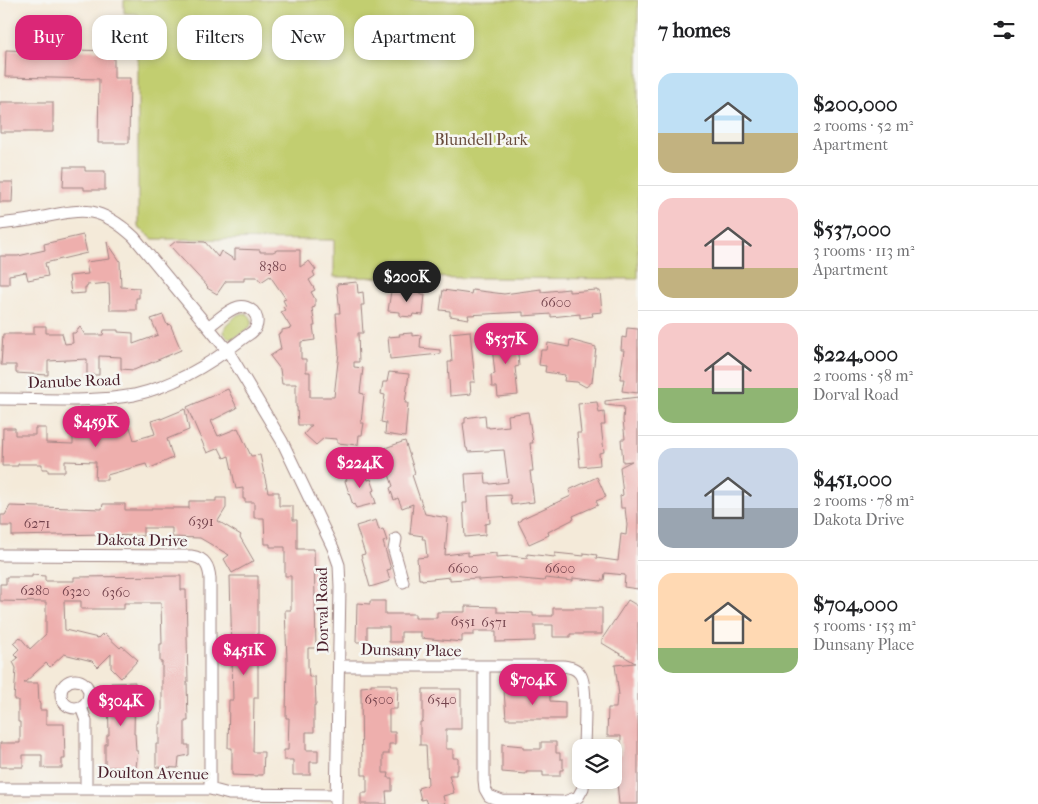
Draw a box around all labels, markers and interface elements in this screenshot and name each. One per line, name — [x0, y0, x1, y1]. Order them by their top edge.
chip: Buy — [15, 15, 82, 60]
chip: Rent — [92, 15, 167, 60]
chip: Filters — [177, 15, 262, 60]
chip: New — [272, 15, 344, 60]
chip: Apartment — [354, 15, 474, 60]
icon: filters — [990, 16, 1018, 44]
text: 7 homes — [658, 18, 730, 42]
text: $200,000 — [813, 92, 898, 116]
icon: home — [698, 93, 758, 153]
text: 2 rooms · 52 m² — [813, 116, 913, 135]
park label: Blundell Park — [434, 130, 529, 149]
text: Apartment — [813, 135, 888, 154]
text: $537,000 — [813, 217, 891, 241]
icon: home — [698, 218, 758, 278]
text: 3 rooms · 113 m² — [813, 241, 914, 260]
house number: 8380 — [259, 258, 287, 275]
pin: $200K — [372, 260, 442, 303]
text: Apartment — [813, 260, 888, 279]
text: $200K — [384, 267, 430, 286]
house number: 6600 — [541, 294, 571, 311]
pin: $537K — [471, 322, 541, 365]
text: $537K — [485, 329, 527, 348]
text: $224,000 — [813, 342, 898, 366]
icon: home — [698, 343, 758, 403]
text: 2 rooms · 58 m² — [813, 366, 913, 385]
street label: Danube Road — [27, 370, 121, 392]
text: Dorval Road — [813, 385, 899, 404]
pin: $459K — [61, 406, 131, 448]
text: $459K — [74, 412, 118, 431]
pin: $224K — [325, 446, 395, 489]
text: $224K — [337, 453, 383, 472]
text: $451,000 — [813, 467, 892, 491]
icon: home — [698, 468, 758, 528]
text: 2 rooms · 78 m² — [813, 491, 914, 510]
text: Dakota Drive — [813, 510, 904, 529]
house number: 6391 — [188, 513, 214, 530]
house number: 6271 — [24, 515, 50, 532]
street label: Dakota Drive — [96, 530, 188, 550]
house number: 6600 — [448, 560, 478, 577]
house number: 6600 — [545, 560, 575, 577]
street label: Dorval Road — [312, 567, 332, 653]
house number: 6280 — [20, 582, 50, 599]
house number: 6320 — [62, 583, 90, 600]
house number: 6360 — [102, 584, 130, 601]
text: $704,000 — [813, 592, 898, 616]
icon: home — [698, 593, 758, 653]
house number: 6551 — [451, 613, 475, 630]
house number: 6571 — [481, 614, 507, 631]
text: 5 rooms · 153 m² — [813, 616, 916, 635]
pin: $451K — [209, 634, 279, 676]
text: Dunsany Place — [813, 635, 914, 654]
text: $451K — [223, 640, 265, 659]
street label: Dunsany Place — [360, 640, 462, 660]
pin: $704K — [498, 664, 568, 706]
text: $704K — [510, 670, 556, 689]
pin: $304K — [86, 684, 156, 727]
text: $304K — [98, 691, 144, 710]
house number: 6500 — [364, 691, 394, 708]
house number: 6540 — [427, 691, 457, 708]
map controls — [572, 739, 622, 789]
button: layers — [572, 739, 622, 789]
street label: Doulton Avenue — [97, 763, 209, 783]

